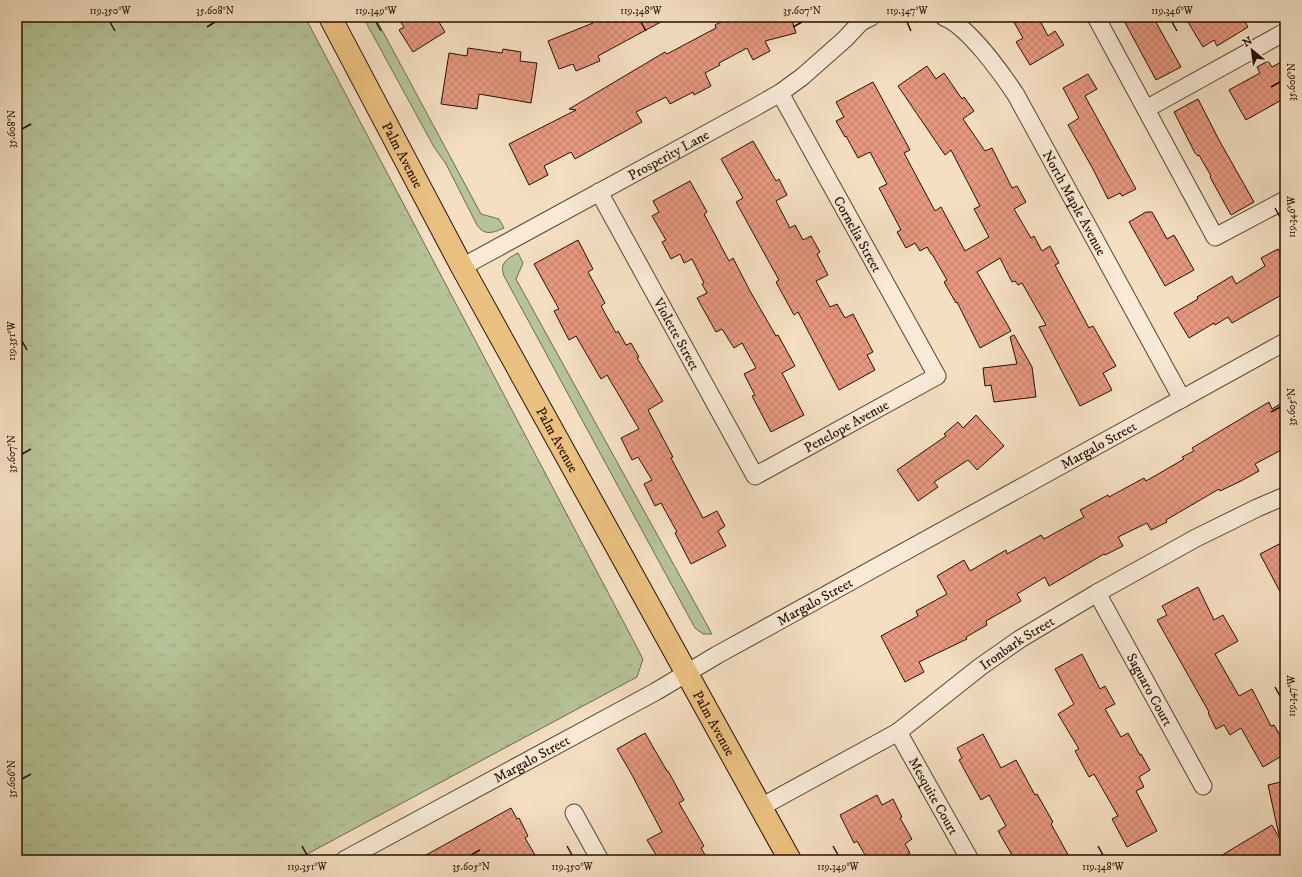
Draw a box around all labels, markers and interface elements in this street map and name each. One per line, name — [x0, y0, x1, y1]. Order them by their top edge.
text: 119.350°W — [89, 5, 131, 17]
text: 35.608°N — [196, 5, 234, 17]
text: 119.349°W — [355, 5, 398, 17]
text: 119.348°W — [620, 5, 663, 17]
text: 35.607°N — [783, 5, 821, 17]
text: 119.347°W — [886, 5, 929, 17]
text: 119.346°W — [1151, 5, 1194, 17]
north arrow — [1232, 30, 1272, 70]
text: N — [1240, 34, 1255, 50]
text: 35.606°N — [1286, 63, 1298, 101]
text: 35.608°N — [6, 110, 18, 148]
street label: Palm Avenue — [377, 119, 427, 192]
street label: Prosperity Lane — [625, 126, 713, 185]
street label: North Maple Avenue — [1038, 147, 1110, 259]
street label: Cornelia Street — [829, 193, 886, 276]
text: 119.346°W — [1286, 195, 1298, 238]
street label: Violette Street — [648, 294, 704, 374]
text: 119.351°W — [6, 320, 18, 361]
text: 35.605°N — [1286, 388, 1298, 426]
street label: Penelope Avenue — [801, 396, 892, 457]
street label: Palm Avenue — [531, 404, 582, 476]
street label: Margalo Street — [1058, 417, 1140, 474]
text: 35.607°N — [6, 435, 18, 473]
street label: Margalo Street — [774, 574, 857, 630]
street label: Ironbark Street — [976, 612, 1058, 674]
street label: Saguaro Court — [1122, 650, 1177, 730]
text: 119.347°W — [1286, 674, 1298, 717]
street label: Palm Avenue — [688, 688, 739, 760]
street label: Margalo Street — [491, 732, 574, 787]
street label: Mesquite Court — [904, 754, 962, 839]
text: 35.606°N — [6, 760, 18, 798]
text: 119.351°W — [287, 861, 328, 873]
text: 35.605°N — [452, 861, 490, 873]
text: 119.350°W — [551, 861, 593, 873]
text: 119.349°W — [817, 861, 860, 873]
text: 119.348°W — [1082, 861, 1125, 873]

